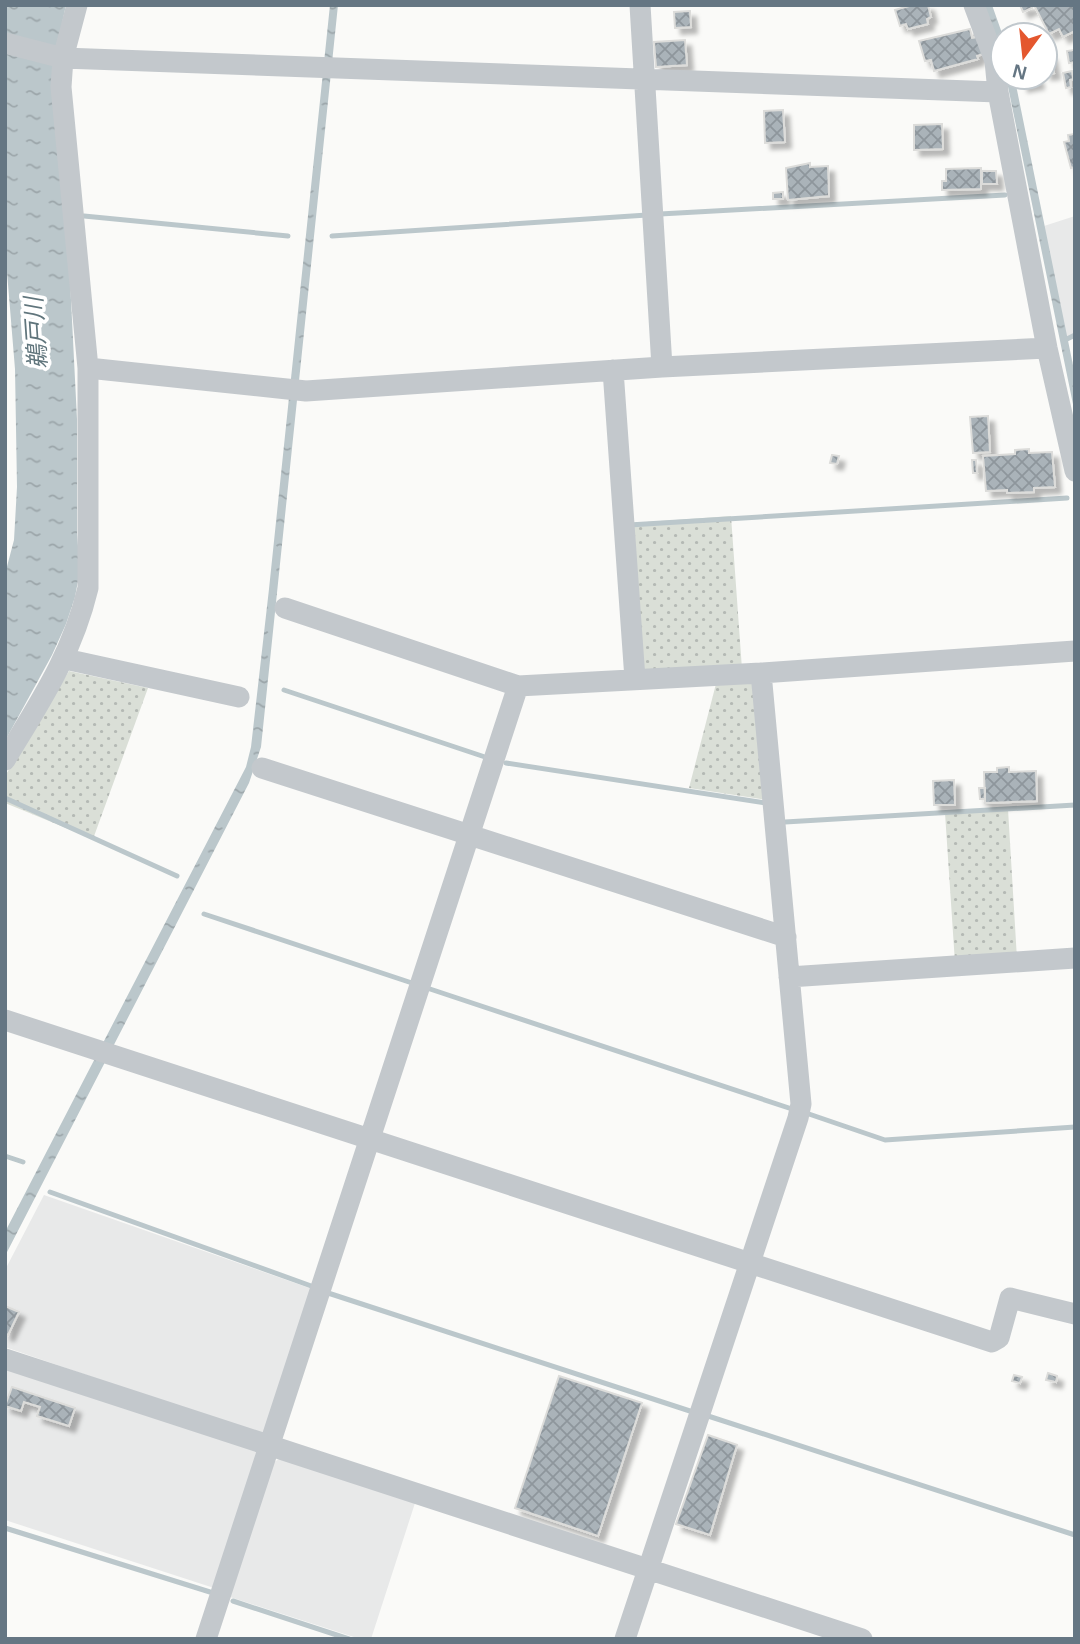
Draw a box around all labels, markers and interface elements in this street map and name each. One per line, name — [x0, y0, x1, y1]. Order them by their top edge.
north arrow — [989, 21, 1059, 91]
text: N — [1010, 60, 1029, 84]
water label: 鵜戸川 — [19, 293, 51, 370]

